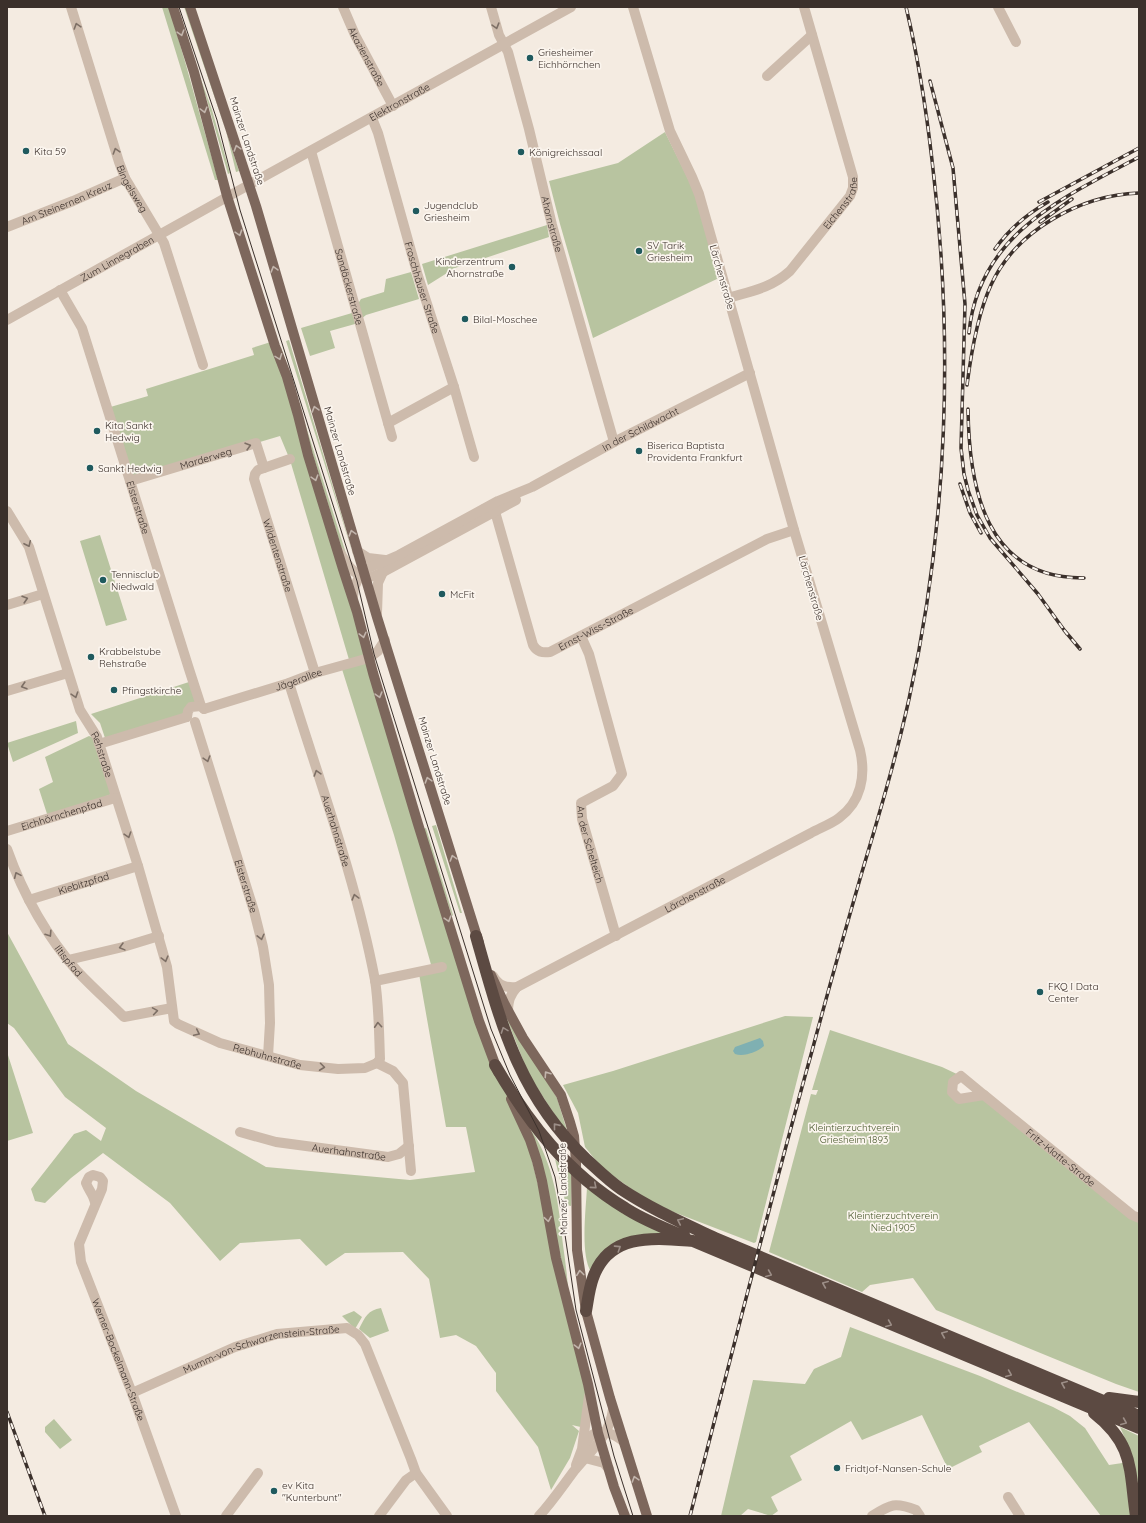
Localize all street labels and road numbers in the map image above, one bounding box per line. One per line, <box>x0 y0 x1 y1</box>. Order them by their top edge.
street label: Akazienstraße <box>346 25 388 89</box>
street label: Elektronstraße <box>367 80 432 124</box>
street label: Mainzer Landstraße <box>227 95 267 187</box>
street label: Bingelsweg <box>114 163 151 215</box>
street label: Eichenstraße <box>820 177 860 231</box>
street label: Am Steinernen Kreuz <box>19 178 114 227</box>
street label: Ahornstraße <box>539 195 566 254</box>
street label: Zum Linnegraben <box>78 233 156 284</box>
street label: Froschhäuser Straße <box>402 240 443 336</box>
street label: Lärchenstraße <box>707 243 738 311</box>
street label: Sandäckerstraße <box>332 247 367 327</box>
street label: In der Schildwacht <box>600 404 681 454</box>
street label: Mainzer Landstraße <box>321 405 359 497</box>
street label: Marderweg <box>178 444 233 472</box>
street label: Elsterstraße <box>124 479 153 536</box>
street label: Wildentenstraße <box>260 517 296 594</box>
street label: Lärchenstraße <box>796 554 827 622</box>
street label: Ernst-Wiss-Straße <box>556 603 636 653</box>
street label: Jägerallee <box>273 665 324 693</box>
street label: Mainzer Landstraße <box>415 715 455 807</box>
street label: Rehstraße <box>88 729 116 779</box>
street label: Auerhahnstraße <box>319 793 353 868</box>
street label: Eichhörnchenpfad <box>19 796 104 833</box>
street label: An der Schelteich <box>575 805 607 885</box>
street label: Elsterstraße <box>232 858 261 915</box>
street label: Kiebitzpfad <box>56 869 111 897</box>
street label: Lärchenstraße <box>662 872 728 915</box>
street label: Iltispfad <box>52 942 85 979</box>
street label: Rebhuhnstraße <box>231 1040 304 1072</box>
street label: Fritz-Klatte-Straße <box>1024 1125 1099 1190</box>
street label: Auerhahnstraße <box>311 1140 387 1163</box>
street label: Mainzer Landstraße <box>556 1143 570 1235</box>
street label: Werner-Bockelmann-Straße <box>89 1297 148 1423</box>
street label: Mumm-von-Schwarzenstein-Straße <box>181 1322 341 1376</box>

